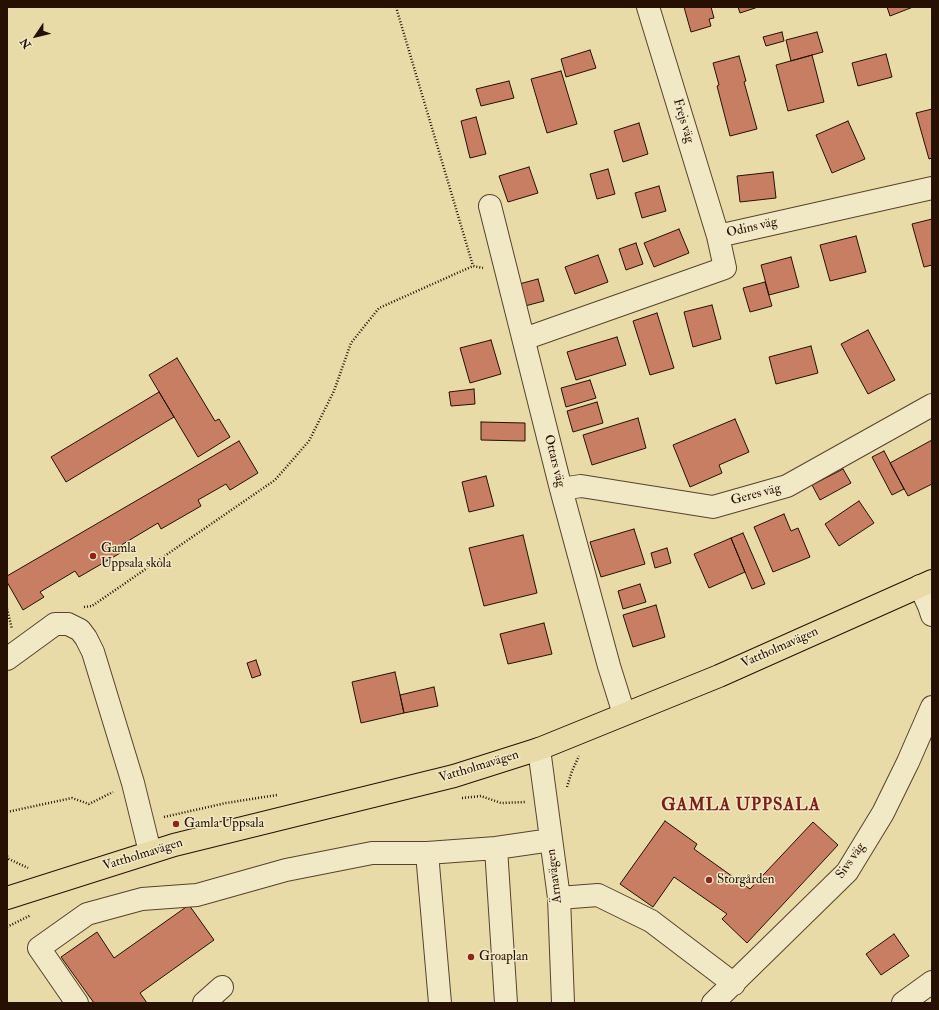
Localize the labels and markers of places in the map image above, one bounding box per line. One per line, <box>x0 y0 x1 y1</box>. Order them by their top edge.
place label: Gamla Uppsala skola <box>101 541 171 572</box>
marker: Gamla Uppsala skola <box>88 551 98 561</box>
place label: Gamla Uppsala <box>184 816 264 832</box>
marker: Gamla Uppsala <box>171 819 181 829</box>
place label: Storgården <box>717 872 774 888</box>
marker: Storgården <box>704 875 714 885</box>
place label: Groaplan <box>479 949 528 965</box>
marker: Groaplan <box>466 952 476 962</box>

